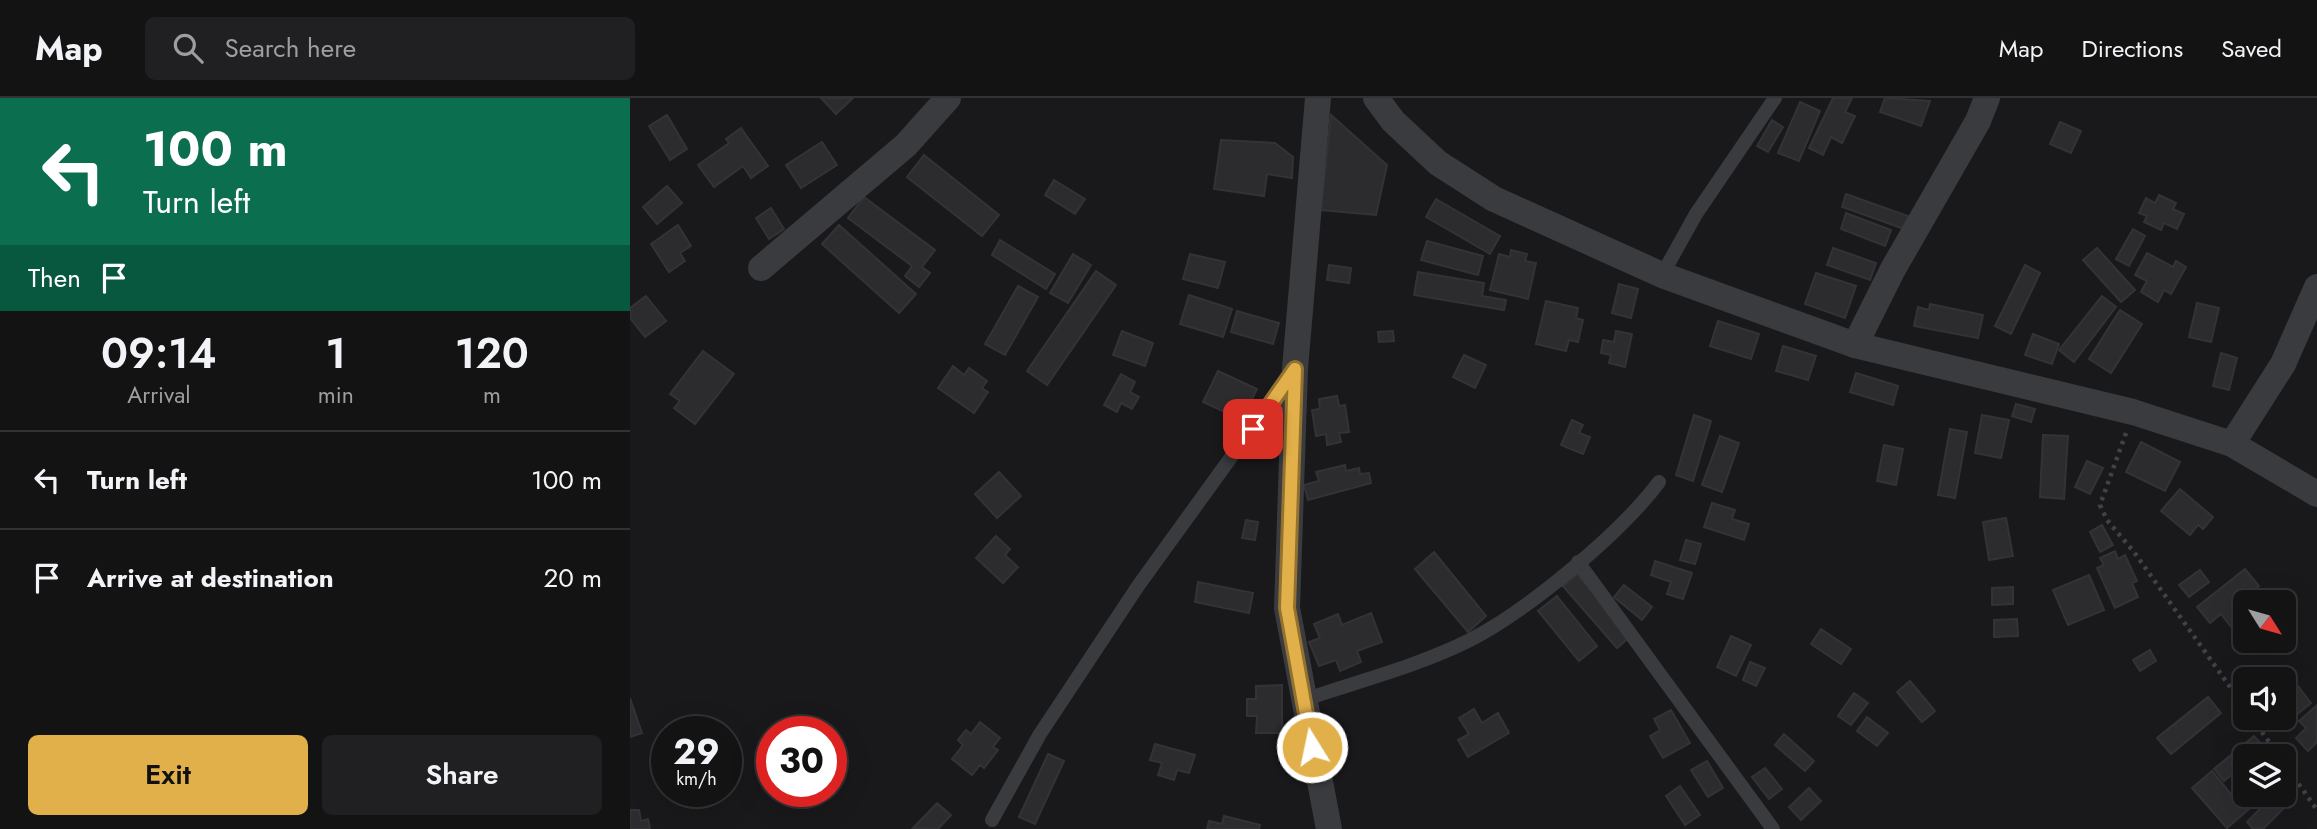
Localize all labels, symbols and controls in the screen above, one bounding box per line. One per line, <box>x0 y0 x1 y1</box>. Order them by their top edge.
search box <box>145 17 635 80</box>
text: Map <box>35 25 103 72</box>
icon: search <box>169 29 207 67</box>
text: Search here <box>225 29 356 67</box>
text: Map <box>1999 31 2044 66</box>
text: Directions <box>2082 31 2183 66</box>
text: Saved <box>2221 31 2282 66</box>
text: 100 m <box>143 114 288 184</box>
icon: left <box>28 126 119 217</box>
text: Turn left <box>143 179 250 225</box>
text: Then <box>28 259 81 297</box>
icon: arrive <box>95 259 133 297</box>
text: 09:14 <box>101 323 217 384</box>
text: 1 <box>325 323 346 384</box>
text: 120 <box>455 323 529 384</box>
text: Arrival <box>127 378 191 412</box>
text: min <box>318 378 354 412</box>
text: m <box>483 378 501 412</box>
pin <box>1223 399 1283 459</box>
icon: arrive <box>1234 410 1272 448</box>
icon: left <box>28 461 66 499</box>
text: Turn left <box>87 461 187 499</box>
text: 100 m <box>531 461 602 499</box>
icon: arrive <box>28 559 66 597</box>
text: Arrive at destination <box>87 559 334 597</box>
text: 20 m <box>544 559 602 597</box>
north arrow <box>2233 590 2296 653</box>
map controls <box>2233 590 2296 807</box>
button: sound <box>2233 667 2296 730</box>
position arrow <box>1275 710 1349 784</box>
speed limit sign: 30 <box>756 716 847 807</box>
text: 29 <box>673 727 720 777</box>
button: Exit <box>28 735 308 815</box>
button: Share <box>322 735 602 815</box>
button: layers <box>2233 744 2296 807</box>
text: km/h <box>676 766 717 792</box>

